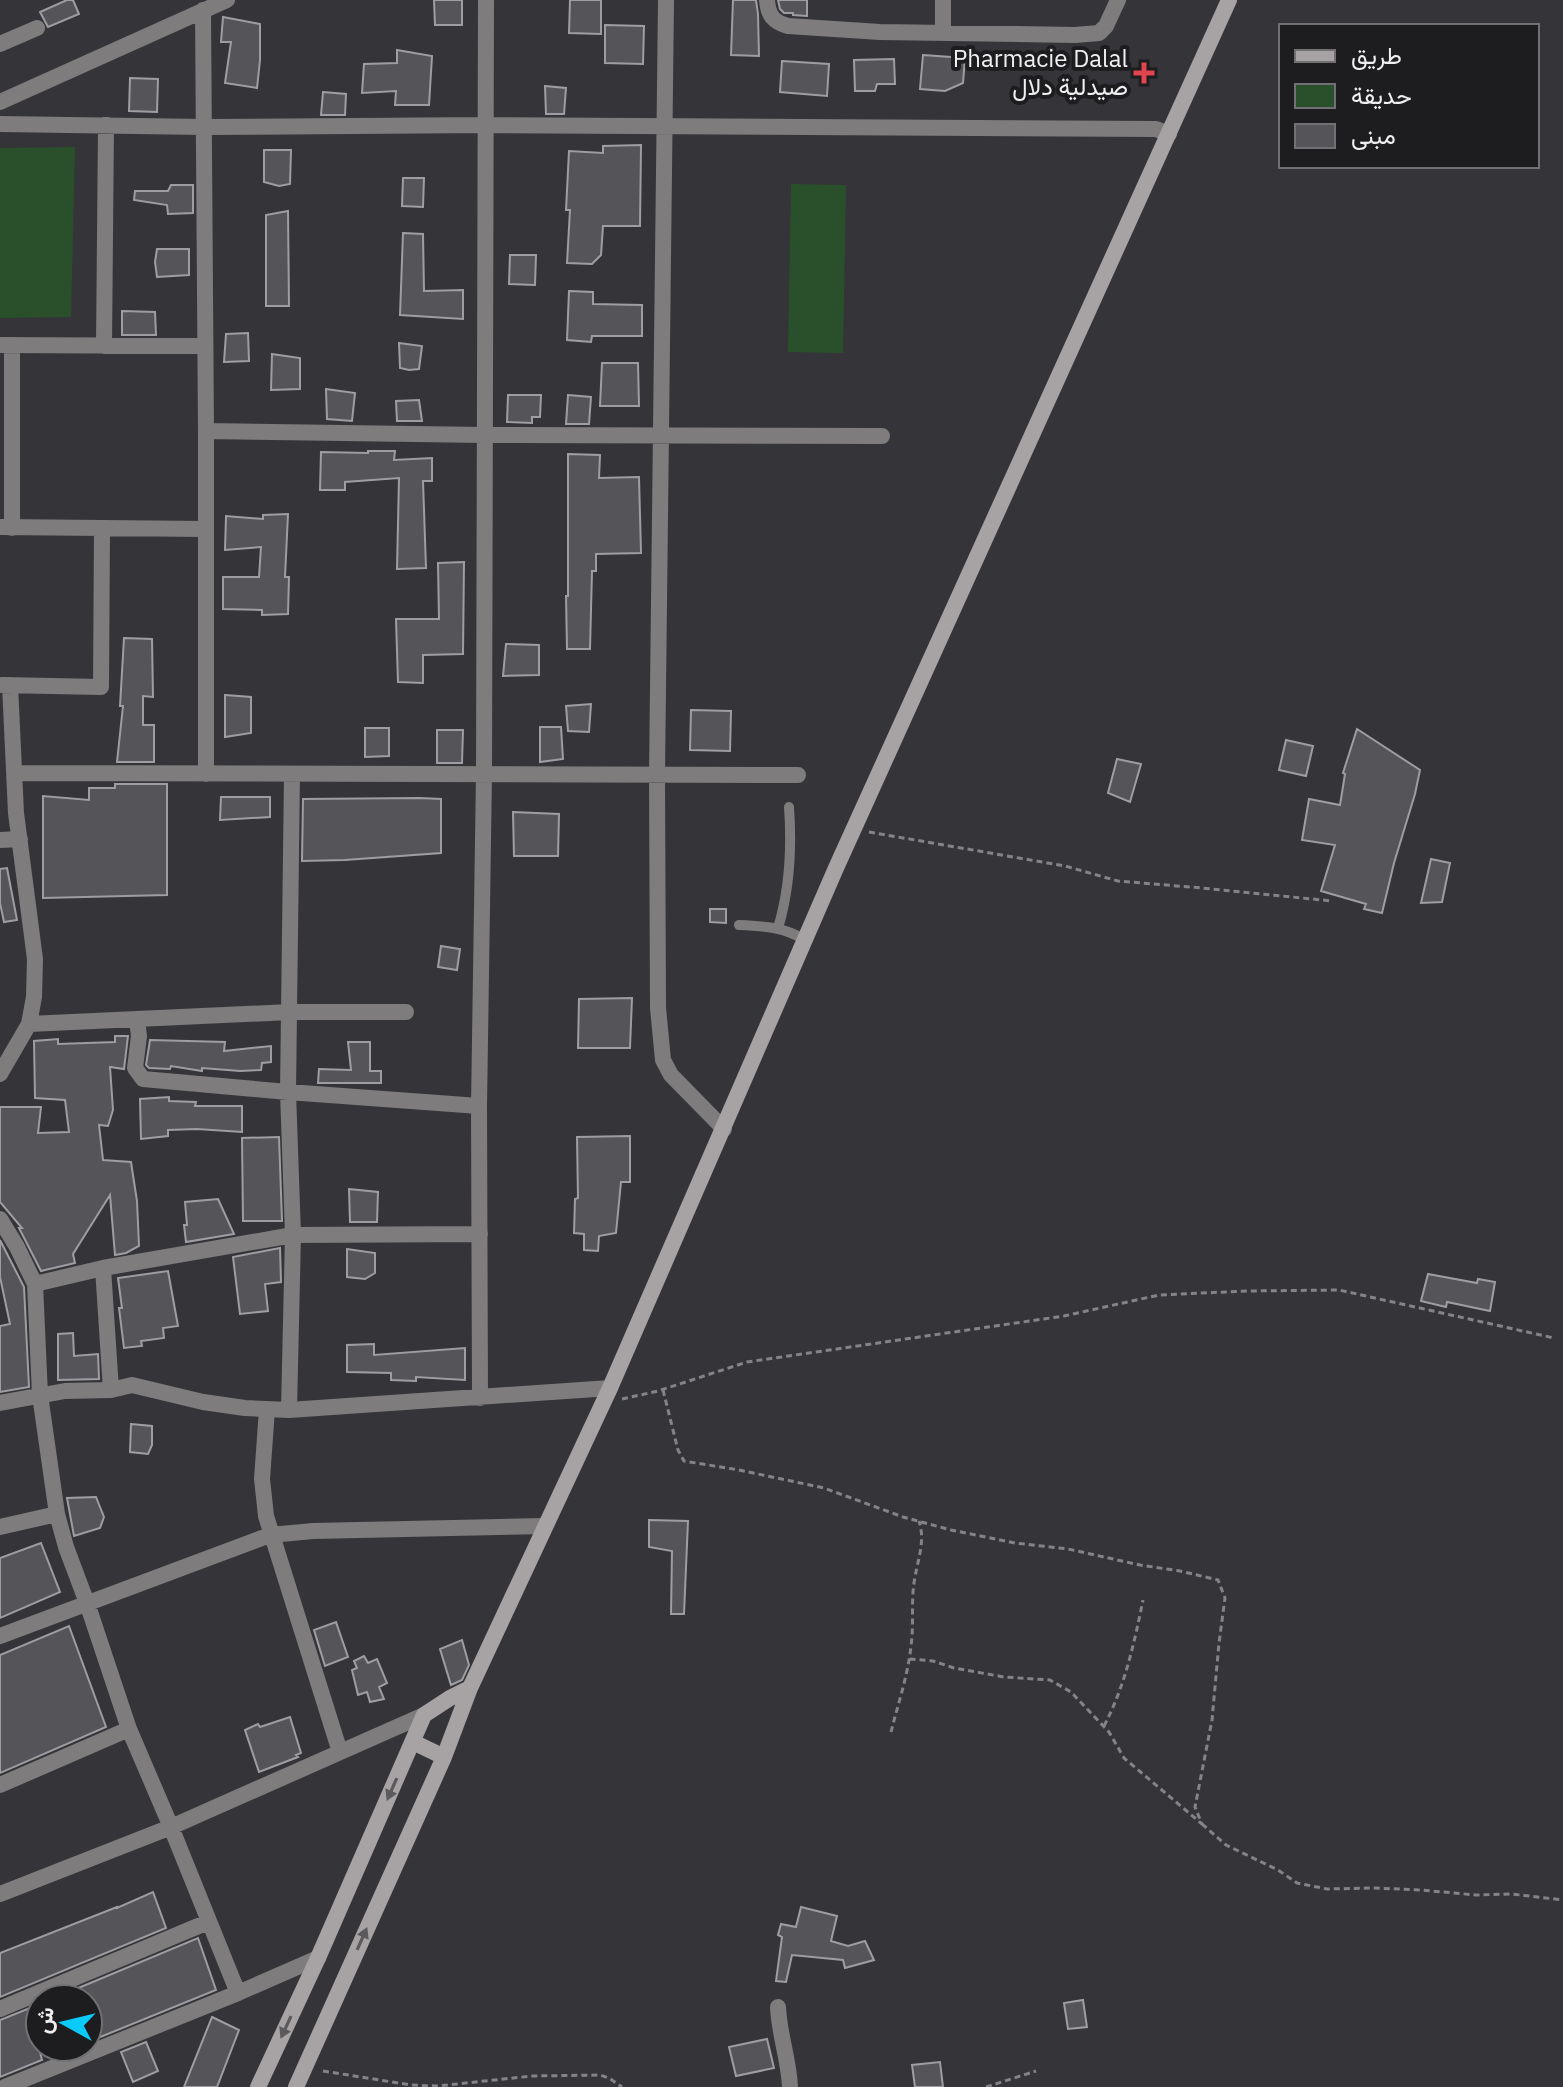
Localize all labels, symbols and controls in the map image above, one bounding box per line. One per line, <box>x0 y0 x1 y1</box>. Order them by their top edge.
legend <box>1279 24 1539 168</box>
text: طريق <box>1351 39 1402 71</box>
place label: Pharmacie Dalal صيدلية دلال <box>953 42 1128 102</box>
marker: Pharmacie Dalal صيدلية دلال <box>1135 64 1153 82</box>
text: حديقة <box>1351 79 1412 111</box>
text: مبنى <box>1351 119 1396 151</box>
one-way arrow <box>385 1777 399 1801</box>
one-way arrow <box>356 1927 369 1951</box>
north arrow <box>24 1983 104 2063</box>
text: ش <box>28 2005 60 2035</box>
one-way arrow <box>279 2015 293 2038</box>

